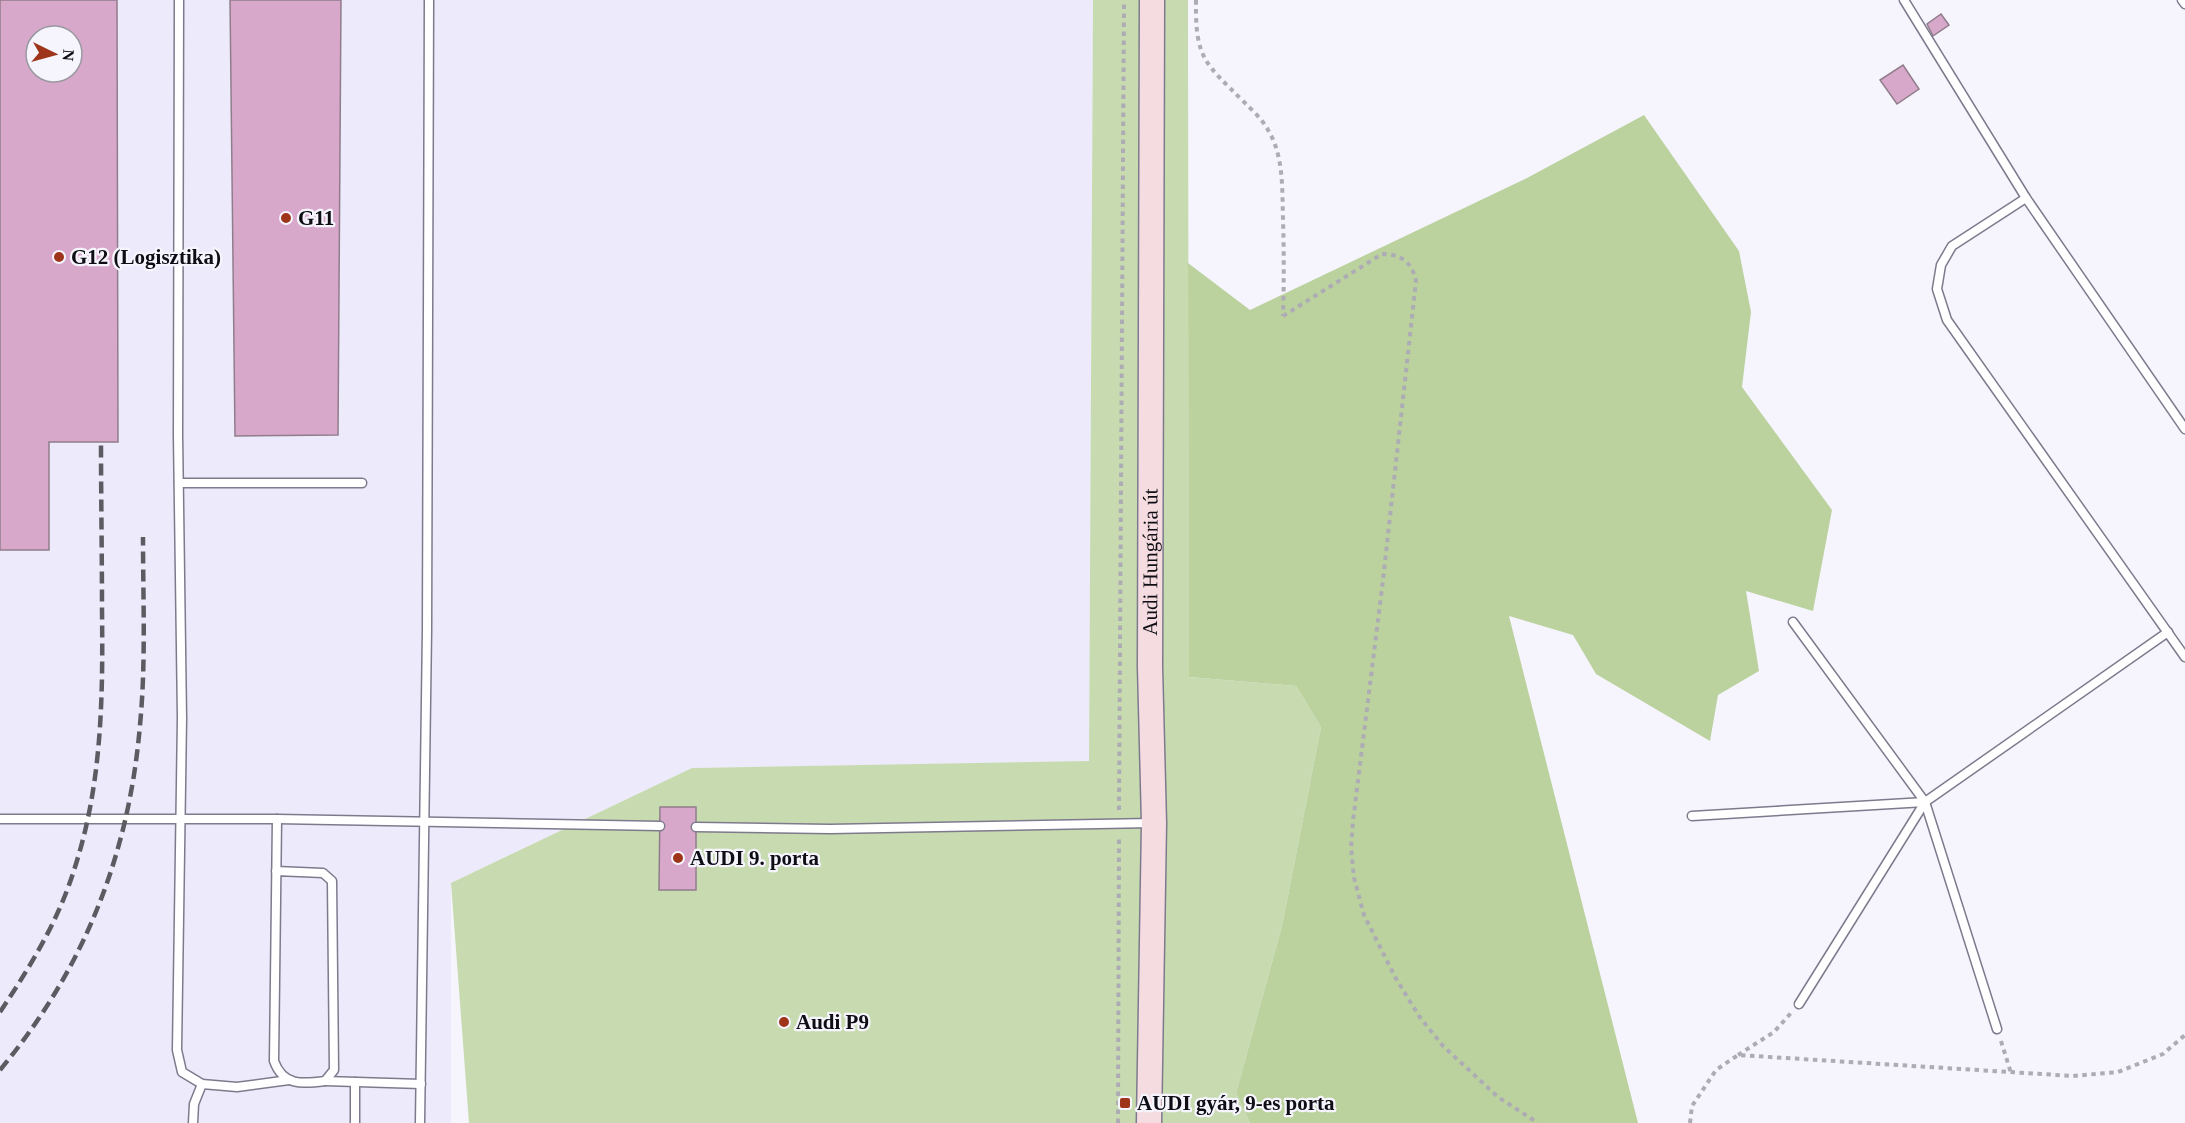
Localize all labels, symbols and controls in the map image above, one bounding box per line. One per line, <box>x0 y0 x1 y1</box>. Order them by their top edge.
north arrow <box>24 24 84 84</box>
text: N <box>59 49 77 62</box>
place label: G11 <box>298 206 334 230</box>
marker: G11 <box>279 211 293 225</box>
place label: G12 (Logisztika) <box>71 245 221 269</box>
marker: G12 (Logisztika) <box>52 250 66 264</box>
street label: Audi Hungária út <box>1138 488 1163 636</box>
place label: AUDI 9. porta <box>690 846 819 870</box>
marker: AUDI 9. porta <box>671 851 685 865</box>
place label: Audi P9 <box>796 1010 869 1034</box>
marker: Audi P9 <box>777 1015 791 1029</box>
place label: AUDI gyár, 9-es porta <box>1137 1091 1335 1115</box>
marker: AUDI gyár, 9-es porta <box>1118 1096 1132 1110</box>

